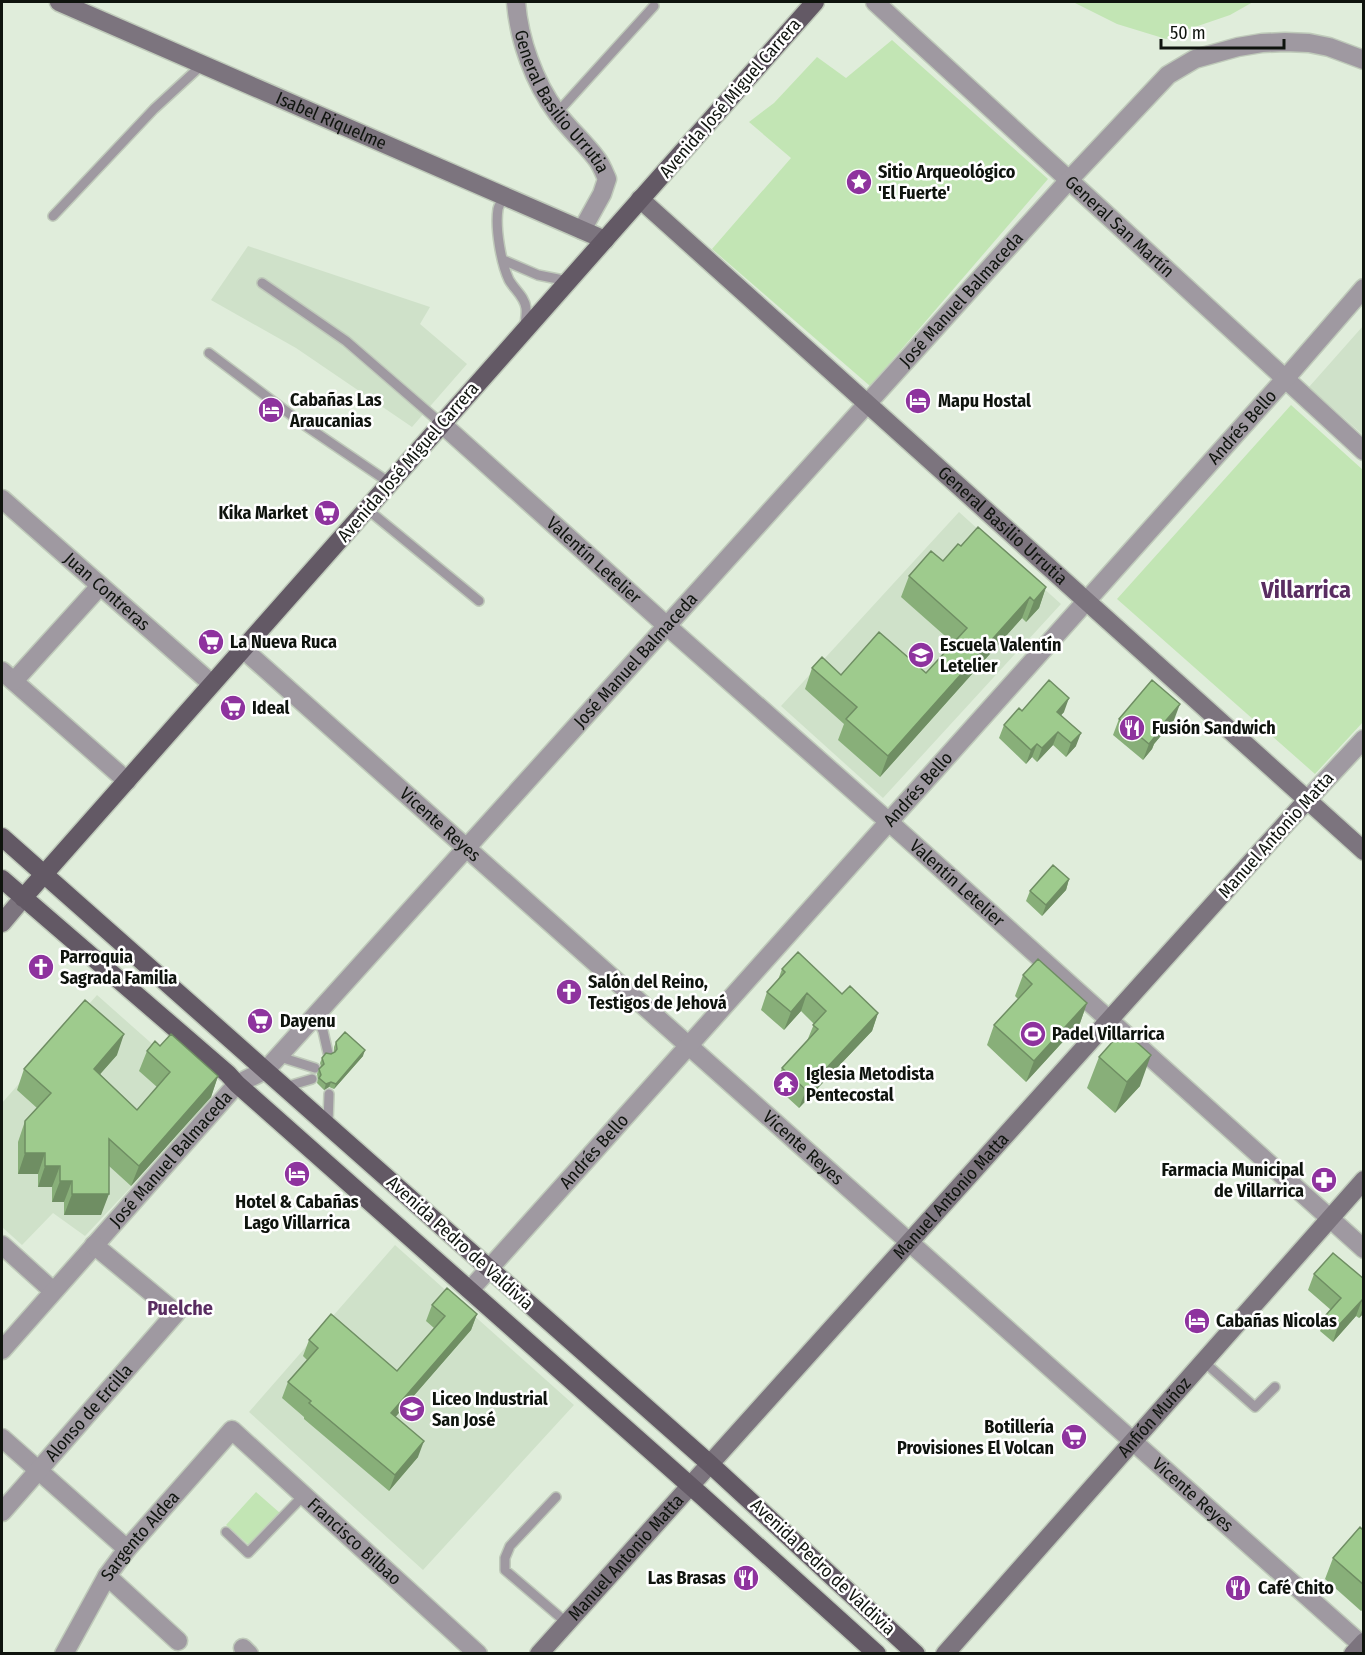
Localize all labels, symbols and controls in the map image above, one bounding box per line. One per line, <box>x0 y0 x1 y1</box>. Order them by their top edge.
scale bar <box>1161 12 1284 50</box>
street label: Avenida José Miguel Carrera <box>655 14 805 182</box>
text: 50 m <box>1170 22 1206 44</box>
street label: General Basilio Urrutia <box>510 28 614 177</box>
street label: Isabel Riquelme <box>273 87 390 154</box>
place label: Sitio Arqueológico 'El Fuerte' <box>878 161 1016 204</box>
place icon: Sitio Arqueológico 'El Fuerte' <box>844 167 874 197</box>
street label: General San Martín <box>1060 171 1179 282</box>
street label: José Manuel Balmaceda <box>895 227 1028 372</box>
street label: Avenida José Miguel Carrera <box>333 378 483 546</box>
street label: Andrés Bello <box>1203 385 1281 469</box>
hotel icon: Mapu Hostal <box>903 386 933 416</box>
place label: Cabañas Las Araucanias <box>289 389 382 432</box>
place label: Mapu Hostal <box>938 390 1031 412</box>
hotel icon: Cabañas Las Araucanias <box>256 395 286 425</box>
street label: General Basilio Urrutia <box>933 462 1072 590</box>
supermarket icon: Kika Market <box>312 498 342 528</box>
place label: Kika Market <box>218 502 309 524</box>
street label: Valentín Letelier <box>542 512 646 609</box>
street label: Juan Contreras <box>59 548 155 635</box>
district label: Villarrica <box>1260 576 1351 604</box>
street label: José Manuel Balmaceda <box>569 588 702 732</box>
supermarket icon: La Nueva Ruca <box>196 627 226 657</box>
place label: La Nueva Ruca <box>230 631 337 653</box>
place label: Escuela Valentín Letelier <box>940 634 1061 677</box>
school or university icon: Escuela Valentín Letelier <box>906 640 936 670</box>
supermarket icon: Ideal <box>218 693 248 723</box>
place label: Ideal <box>252 697 289 719</box>
restaurant icon: Fusión Sandwich <box>1117 713 1147 743</box>
place label: Fusión Sandwich <box>1152 717 1276 739</box>
street label: Andrés Bello <box>879 747 957 831</box>
street label: Manuel Antonio Matta <box>1214 767 1339 903</box>
street label: Vicente Reyes <box>395 783 486 867</box>
street label: Valentín Letelier <box>905 835 1009 932</box>
place label: Parroquia Sagrada Familia <box>60 946 177 989</box>
church icon: Parroquia Sagrada Familia <box>26 952 56 982</box>
place label: Salón del Reino, Testigos de Jehová <box>588 971 727 1014</box>
church icon: Salón del Reino, Testigos de Jehová <box>554 977 584 1007</box>
supermarket icon: Dayenu <box>245 1006 275 1036</box>
place label: Dayenu <box>280 1010 336 1032</box>
sports icon: Padel Villarrica <box>1018 1019 1048 1049</box>
place label: Padel Villarrica <box>1052 1023 1165 1045</box>
place label: Iglesia Metodista Pentecostal <box>806 1063 934 1106</box>
temple icon: Iglesia Metodista Pentecostal <box>771 1069 801 1099</box>
street label: José Manuel Balmaceda <box>105 1086 237 1232</box>
street label: Vicente Reyes <box>758 1106 849 1190</box>
street label: Andrés Bello <box>555 1109 633 1193</box>
street label: Manuel Antonio Matta <box>888 1128 1013 1264</box>
hotel icon: Hotel & Cabañas Lago Villarrica <box>282 1159 312 1189</box>
place label: Farmacia Municipal de Villarrica <box>1162 1159 1304 1202</box>
pharmacy icon: Farmacia Municipal de Villarrica <box>1309 1165 1339 1195</box>
street label: Avenida Pedro de Valdivia <box>382 1171 538 1315</box>
place label: Hotel & Cabañas Lago Villarrica <box>235 1191 359 1234</box>
district label: Puelche <box>147 1296 213 1320</box>
hotel icon: Cabañas Nicolas <box>1182 1306 1212 1336</box>
place label: Cabañas Nicolas <box>1216 1310 1337 1332</box>
street label: Alonso de Ercilla <box>40 1359 137 1466</box>
street label: Anfión Muñoz <box>1113 1373 1196 1462</box>
place label: Liceo Industrial San José <box>432 1388 548 1431</box>
school or university icon: Liceo Industrial San José <box>397 1394 427 1424</box>
place label: Botillería Provisiones El Volcan <box>897 1416 1054 1459</box>
supermarket icon: Botillería Provisiones El Volcan <box>1059 1422 1089 1452</box>
street label: Vicente Reyes <box>1148 1453 1238 1537</box>
street label: Sargento Aldea <box>96 1486 184 1585</box>
street label: Manuel Antonio Matta <box>563 1489 689 1625</box>
street label: Francisco Bilbao <box>303 1493 406 1590</box>
street label: Avenida Pedro de Valdivia <box>746 1494 900 1640</box>
restaurant icon: Las Brasas <box>731 1563 761 1593</box>
place label: Las Brasas <box>648 1567 726 1589</box>
restaurant icon: Café Chito <box>1223 1573 1253 1603</box>
place label: Café Chito <box>1258 1577 1334 1599</box>

